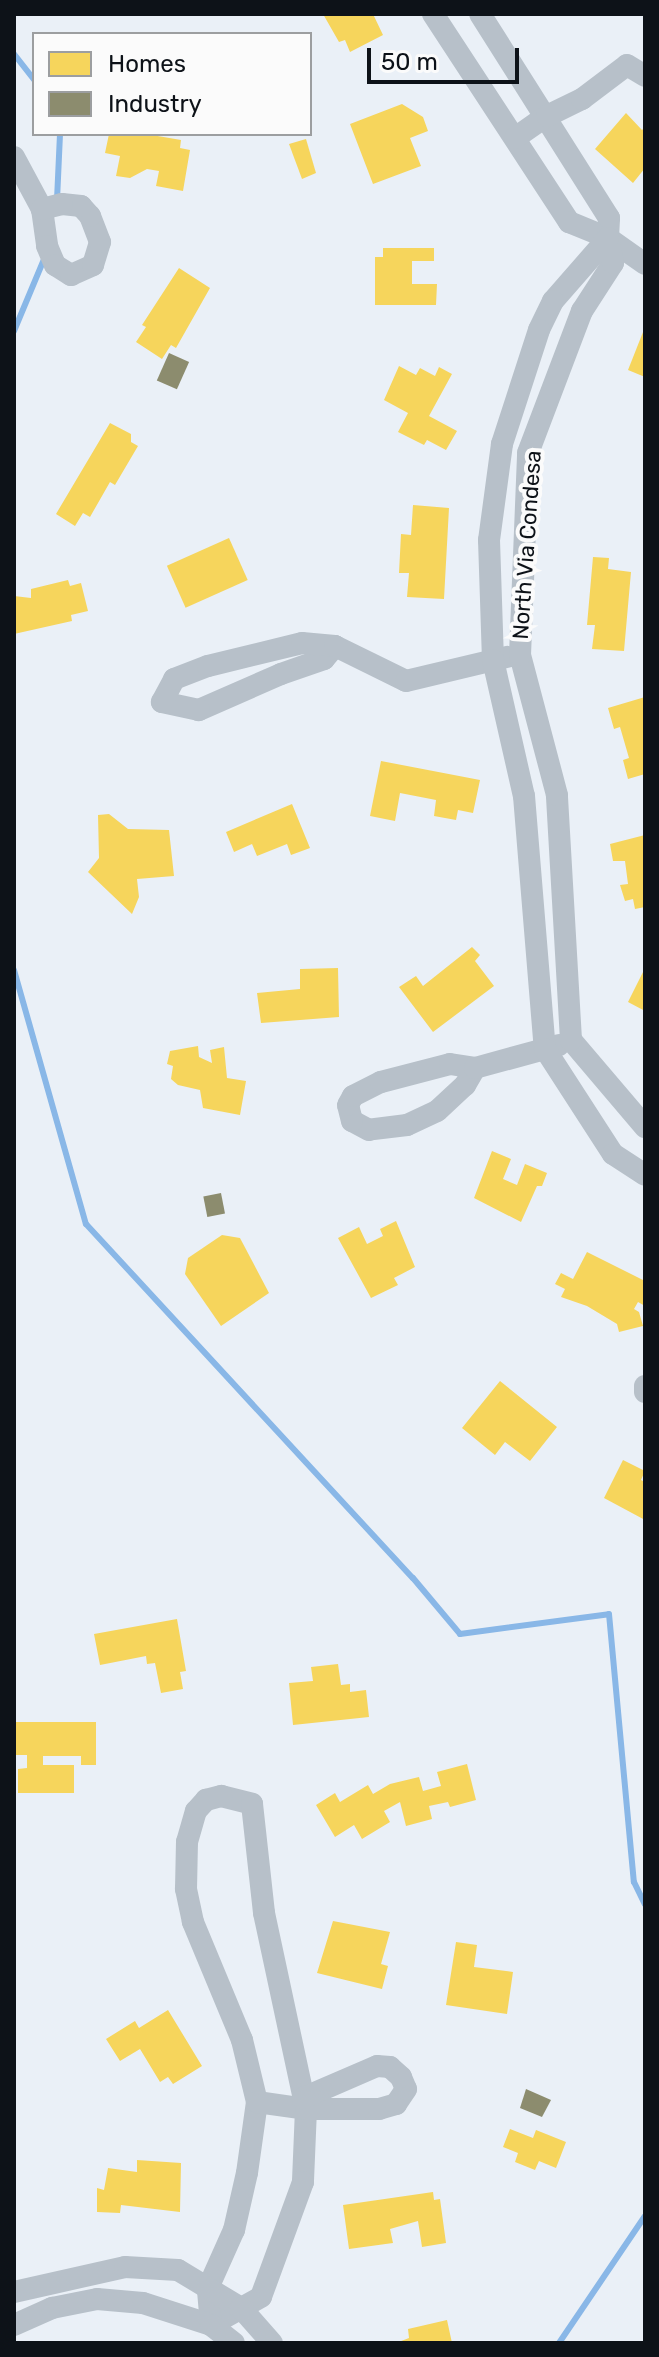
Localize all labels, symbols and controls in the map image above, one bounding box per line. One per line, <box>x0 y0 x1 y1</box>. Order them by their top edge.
legend <box>32 32 312 136</box>
scale bar <box>371 32 523 82</box>
text: 50 m <box>381 48 438 76</box>
text: Homes <box>108 50 186 78</box>
text: Industry <box>108 90 202 118</box>
street label: North Via Condesa <box>507 449 547 641</box>

